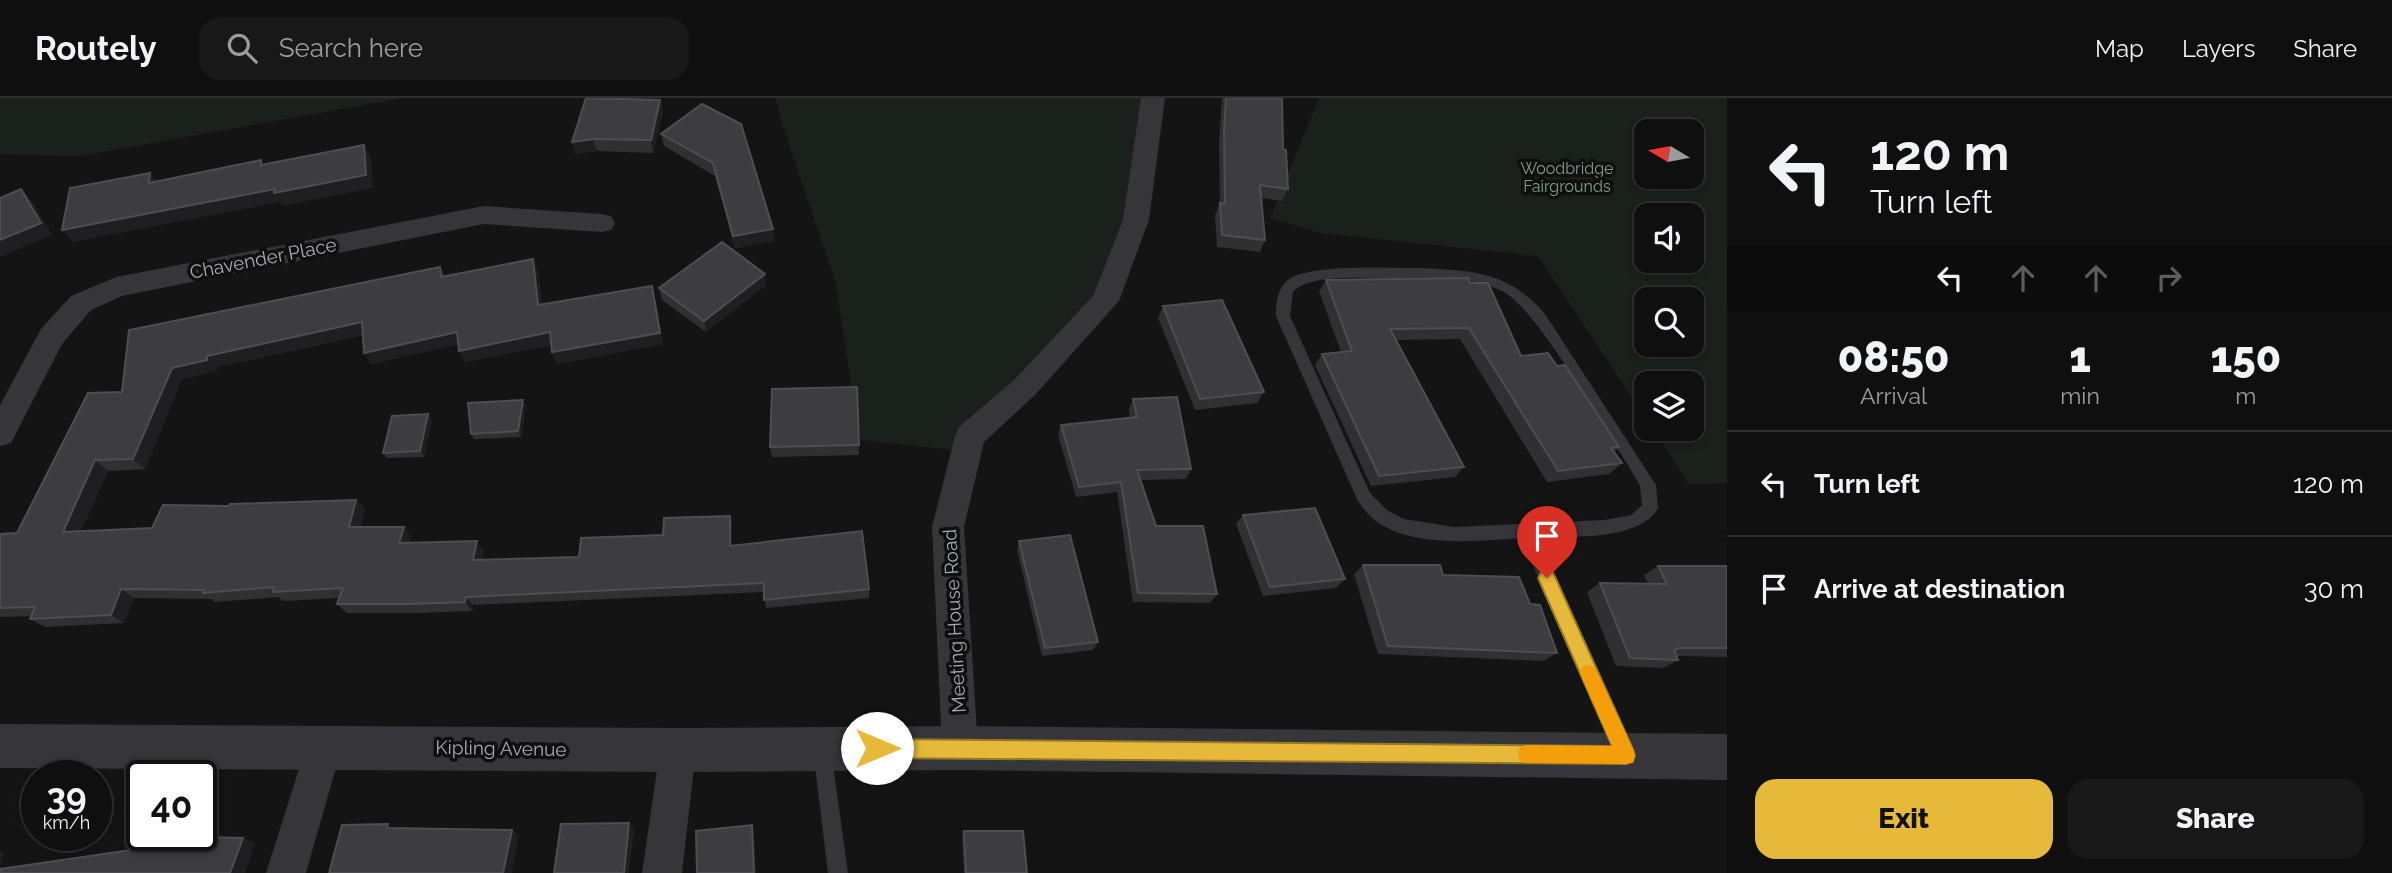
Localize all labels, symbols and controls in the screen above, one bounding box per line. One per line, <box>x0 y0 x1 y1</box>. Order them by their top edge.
search box <box>199 17 689 80</box>
text: Routely <box>35 29 157 68</box>
icon: search <box>223 29 261 67</box>
text: Search here <box>279 33 423 63</box>
text: Map <box>2095 34 2144 63</box>
text: Layers <box>2182 34 2255 63</box>
text: Share <box>2293 34 2357 63</box>
north arrow <box>1634 119 1704 189</box>
map controls <box>1634 119 1704 441</box>
text: 120 m <box>1870 124 2009 181</box>
icon: left <box>1755 126 1846 217</box>
park label: Woodbridge Fairgrounds <box>1521 159 1613 196</box>
text: Turn left <box>1870 183 1992 220</box>
button: sound <box>1634 203 1704 273</box>
street label: Chavender Place <box>188 233 338 283</box>
icon: left <box>1931 259 1969 297</box>
icon: ahead <box>2004 259 2042 297</box>
icon: ahead <box>2077 259 2115 297</box>
icon: right <box>2150 259 2188 297</box>
button: search <box>1634 287 1704 357</box>
text: 08:50 <box>1838 333 1950 382</box>
text: 1 <box>2069 333 2091 382</box>
text: 150 <box>2210 333 2281 382</box>
button: layers <box>1634 371 1704 441</box>
text: Arrival <box>1860 382 1927 409</box>
text: min <box>2060 382 2100 409</box>
text: m <box>2235 382 2256 409</box>
icon: left <box>1755 465 1793 503</box>
text: Turn left <box>1814 469 1920 499</box>
text: 120 m <box>2293 469 2364 499</box>
pin <box>1517 506 1577 578</box>
icon: arrive <box>1528 517 1566 555</box>
street label: Meeting House Road <box>938 529 970 713</box>
icon: arrive <box>1755 570 1793 608</box>
text: Arrive at destination <box>1814 574 2065 604</box>
text: 30 m <box>2304 574 2364 604</box>
position arrow <box>840 711 914 785</box>
street label: Kipling Avenue <box>435 736 567 760</box>
speed limit sign: 40 <box>126 760 217 851</box>
text: 39 <box>46 776 87 817</box>
button: Exit <box>1755 779 2053 859</box>
button: Share <box>2067 779 2364 859</box>
text: km/h <box>43 812 90 833</box>

